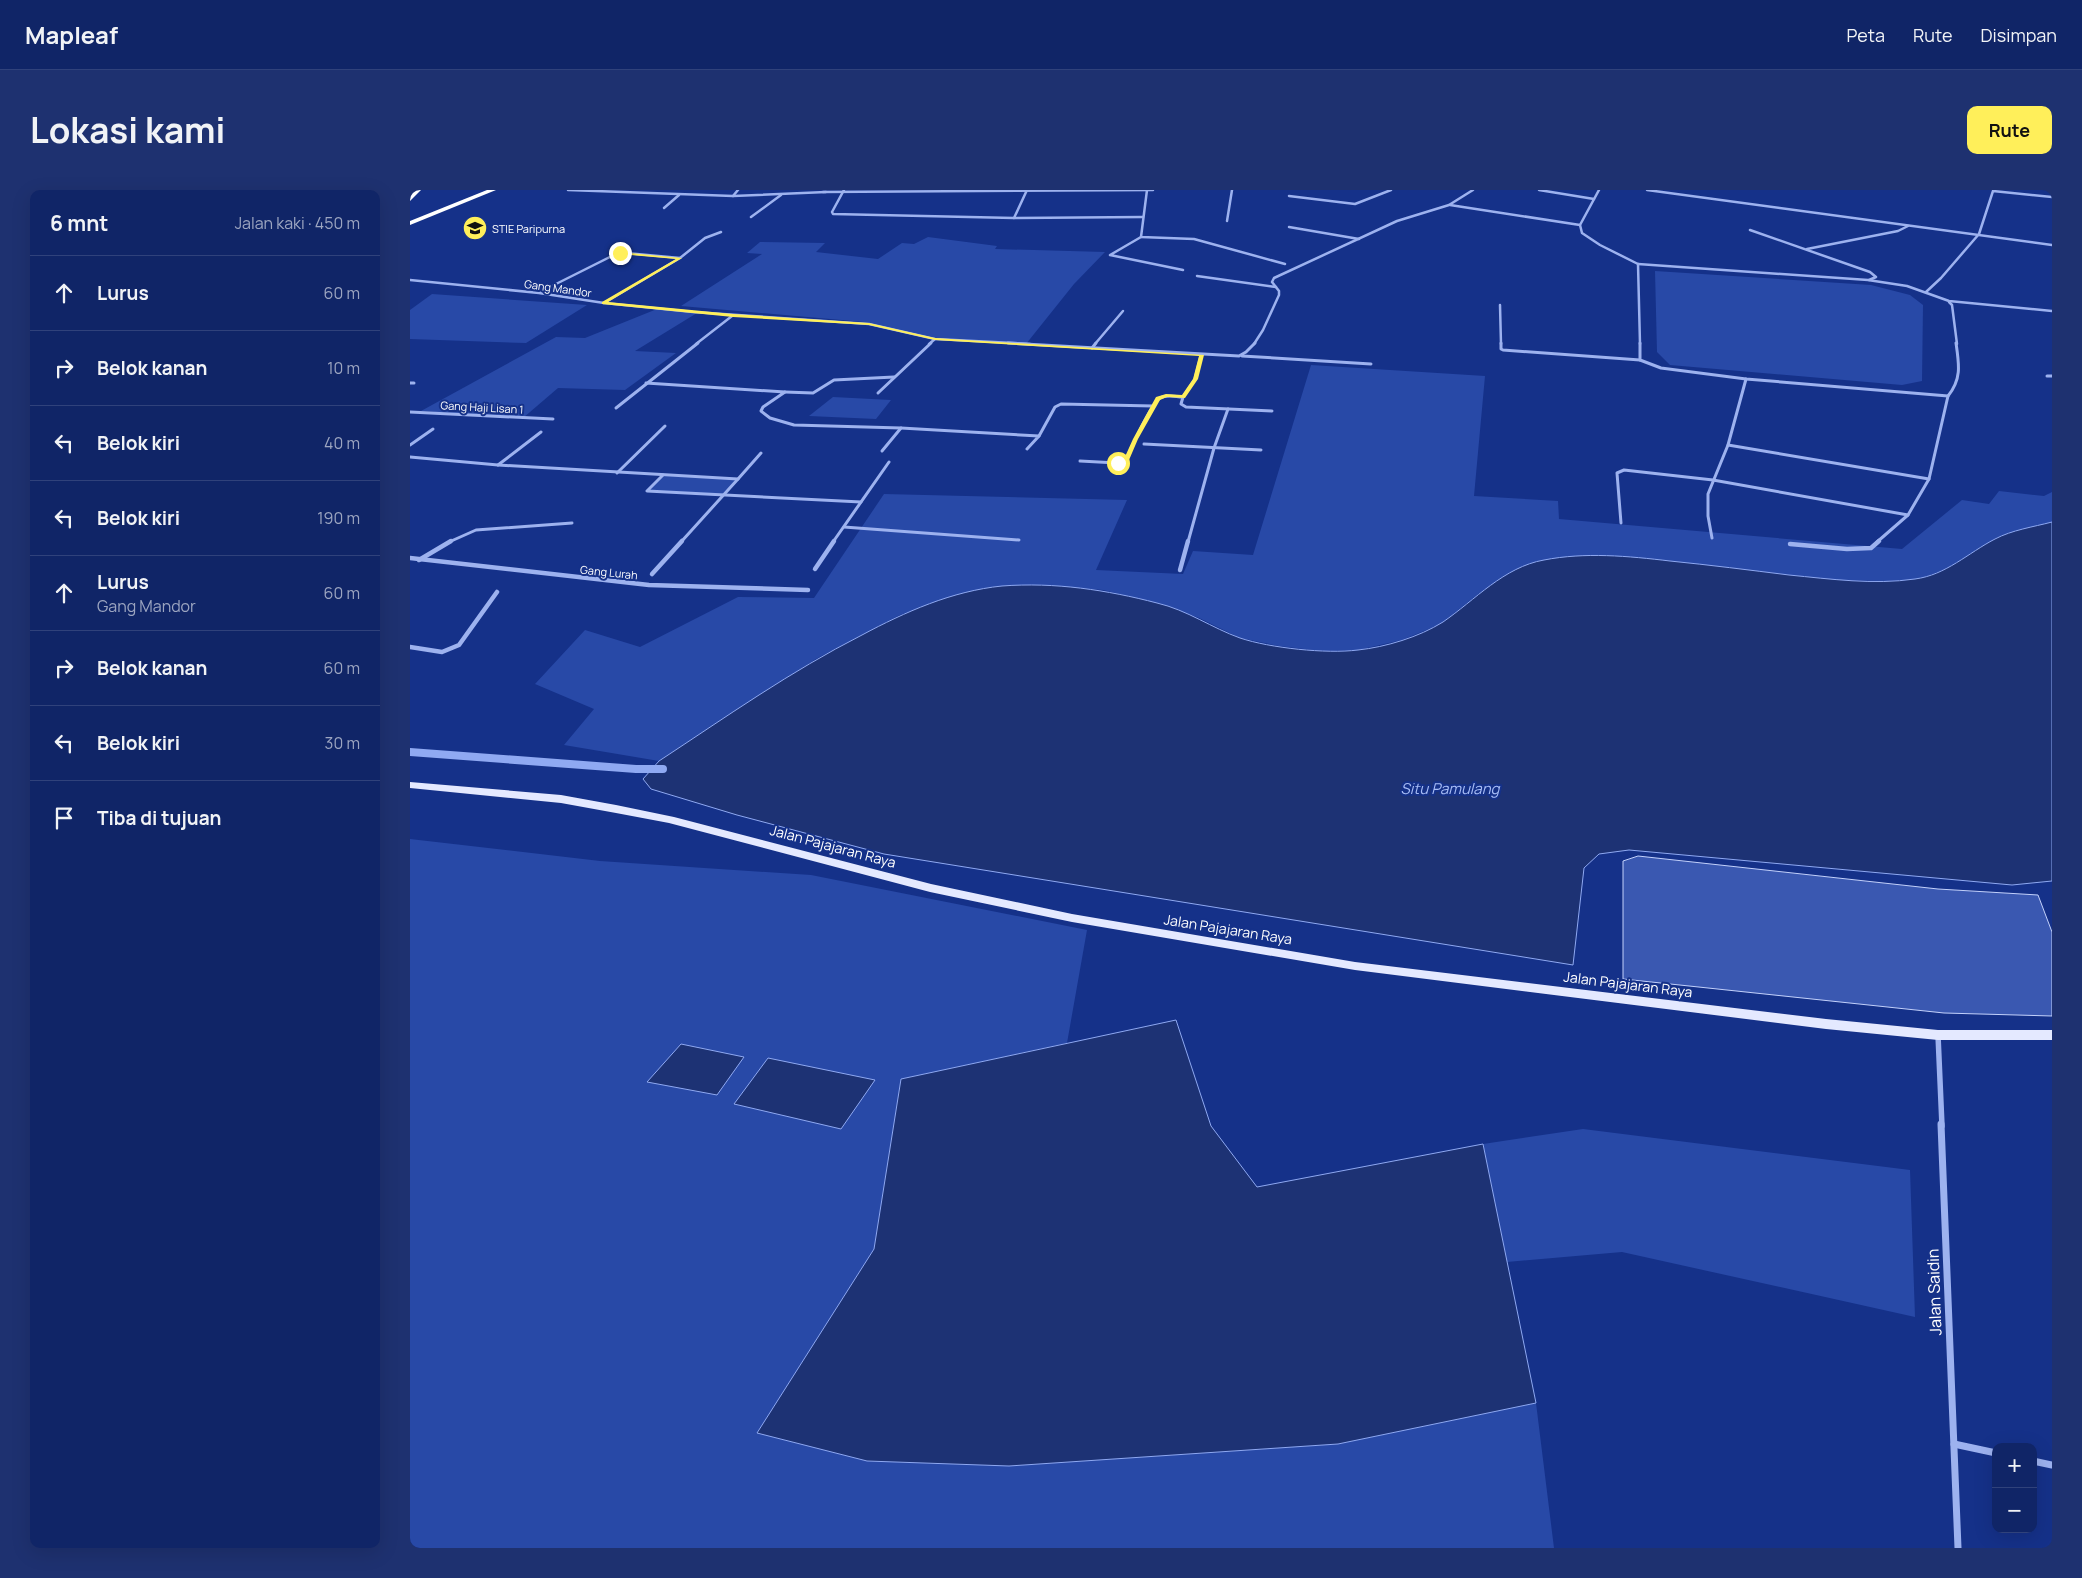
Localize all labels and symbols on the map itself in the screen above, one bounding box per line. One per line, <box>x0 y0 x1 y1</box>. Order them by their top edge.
school or university icon: STIE Paripurna <box>462 215 488 241</box>
place label: STIE Paripurna <box>492 221 565 236</box>
route end <box>609 242 632 265</box>
street label: Gang Mandor <box>523 276 593 300</box>
street label: Gang Haji Lisan 1 <box>440 397 524 417</box>
route start <box>1107 452 1130 475</box>
street label: Gang Lurah <box>580 562 638 582</box>
water label: Situ Pamulang <box>1401 778 1501 799</box>
street label: Jalan Pajajaran Raya <box>768 820 898 872</box>
street label: Jalan Pajajaran Raya <box>1162 909 1294 949</box>
street label: Jalan Pajajaran Raya <box>1563 967 1693 1001</box>
street label: Jalan Saidin <box>1921 1248 1947 1336</box>

